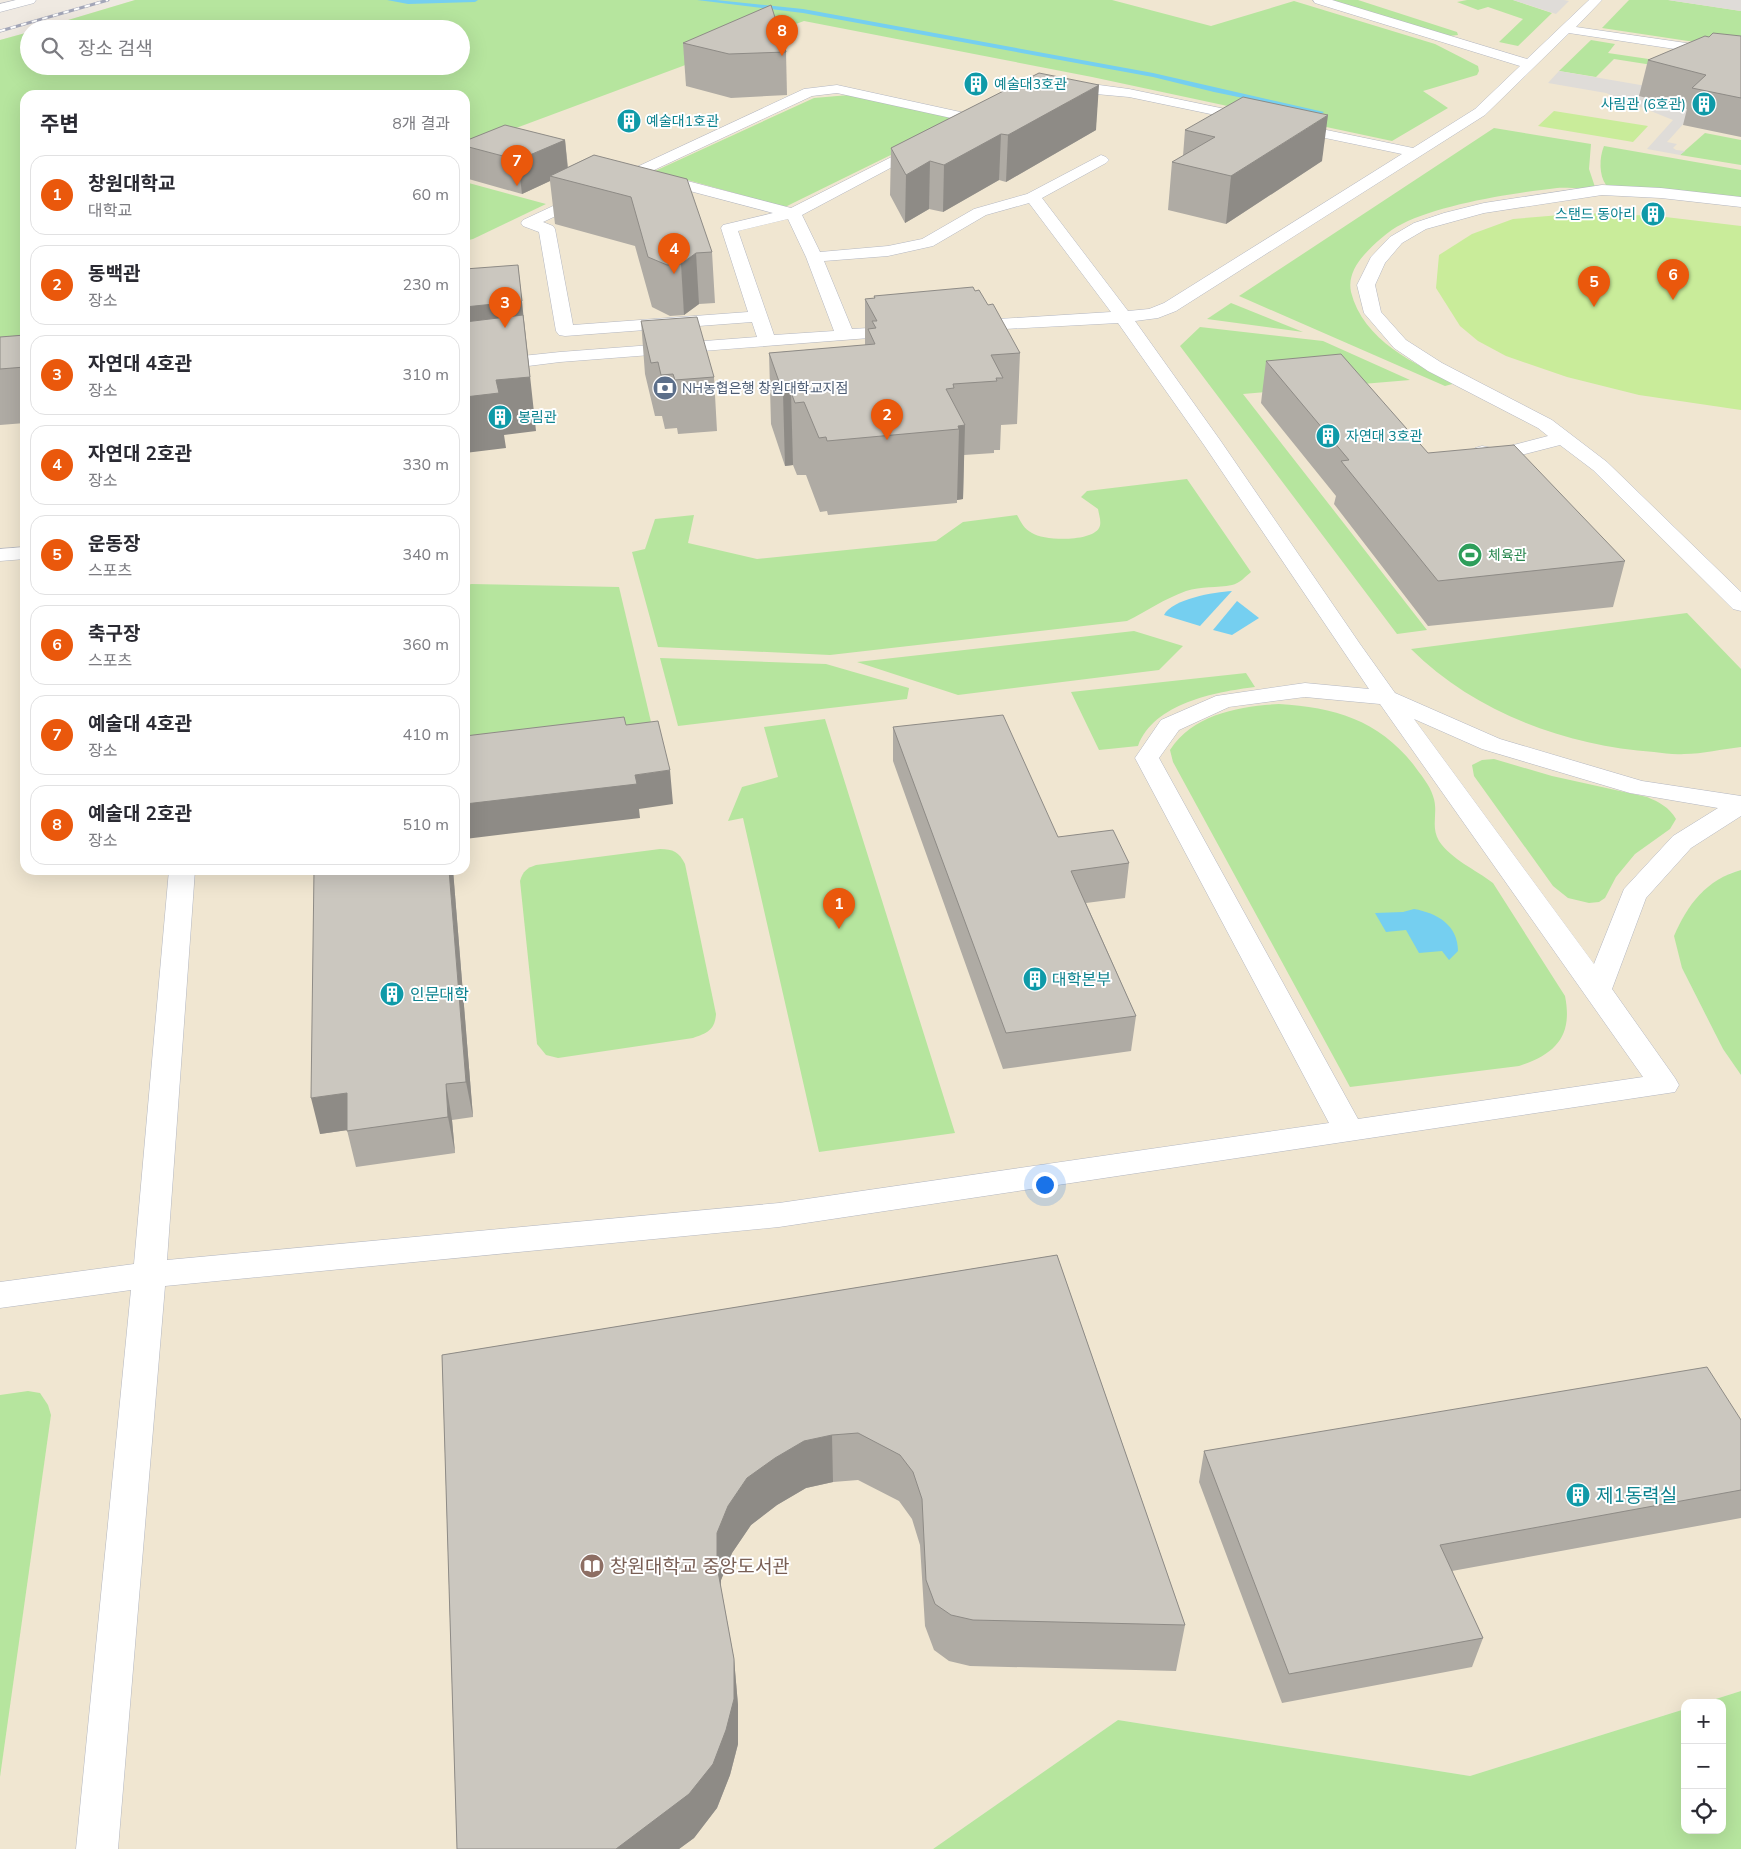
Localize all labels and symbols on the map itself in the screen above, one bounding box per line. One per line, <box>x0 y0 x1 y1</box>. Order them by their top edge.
pin: 8 <box>766 15 798 56</box>
building icon: 예술대3호관 <box>963 71 989 97</box>
place label: 예술대3호관 <box>994 75 1067 94</box>
building icon: 사림관 (6호관) <box>1691 91 1717 117</box>
place label: 사림관 (6호관) <box>1601 95 1686 114</box>
building icon: 예술대1호관 <box>616 108 642 134</box>
place label: 예술대1호관 <box>646 112 719 131</box>
pin: 7 <box>501 145 533 186</box>
building icon: 스탠드 동아리 <box>1640 201 1666 227</box>
place label: 스탠드 동아리 <box>1555 205 1636 224</box>
pin: 4 <box>658 233 690 274</box>
pin: 6 <box>1657 259 1689 300</box>
pin: 5 <box>1578 266 1610 307</box>
pin: 3 <box>489 287 521 328</box>
bank icon: NH농협은행 창원대학교지점 <box>652 375 678 401</box>
place label: NH농협은행 창원대학교지점 <box>682 379 848 398</box>
pin: 2 <box>871 399 903 440</box>
building icon: 봉림관 <box>487 404 513 430</box>
place label: 봉림관 <box>518 408 557 427</box>
building icon: 자연대 3호관 <box>1315 423 1341 449</box>
place label: 자연대 3호관 <box>1346 427 1423 446</box>
sports icon: 체육관 <box>1457 542 1483 568</box>
place label: 체육관 <box>1488 546 1527 565</box>
pin: 1 <box>823 888 855 929</box>
building icon: 대학본부 <box>1022 966 1048 992</box>
place label: 대학본부 <box>1052 969 1111 991</box>
building icon: 인문대학 <box>379 981 405 1007</box>
place label: 인문대학 <box>410 984 469 1006</box>
your location <box>1032 1172 1058 1198</box>
building icon: 제1동력실 <box>1565 1482 1591 1508</box>
place label: 제1동력실 <box>1596 1483 1677 1509</box>
library icon: 창원대학교 중앙도서관 <box>579 1553 605 1579</box>
place label: 창원대학교 중앙도서관 <box>610 1554 790 1580</box>

